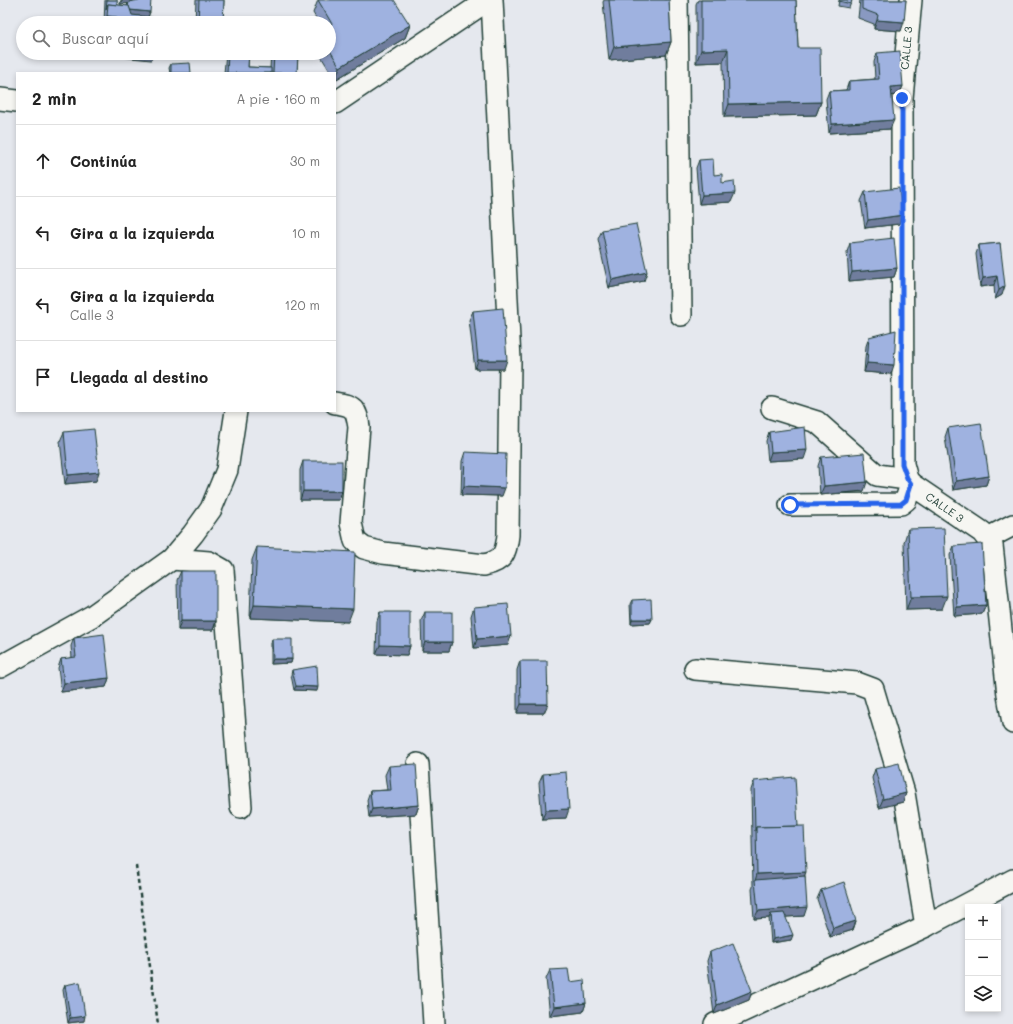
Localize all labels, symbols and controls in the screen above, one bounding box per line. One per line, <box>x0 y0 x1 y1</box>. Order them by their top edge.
search box <box>16 16 336 60</box>
street label: CALLE 3 <box>897 25 915 70</box>
icon: search <box>30 27 52 49</box>
text: Buscar aquí <box>62 28 149 48</box>
text: 2 min <box>32 87 77 109</box>
route end <box>893 89 911 107</box>
text: A pie · 160 m <box>237 90 320 107</box>
icon: ahead <box>32 150 54 172</box>
text: Continúa <box>70 151 137 171</box>
text: 30 m <box>290 152 320 169</box>
icon: left <box>32 222 54 244</box>
text: Gira a la izquierda <box>70 223 215 243</box>
text: 10 m <box>292 224 320 241</box>
text: Gira a la izquierda <box>70 286 215 306</box>
icon: left <box>32 294 54 316</box>
text: 120 m <box>284 296 320 313</box>
text: Calle 3 <box>70 306 114 323</box>
icon: arrive <box>32 366 54 388</box>
text: Llegada al destino <box>70 367 208 387</box>
street label: CALLE 3 <box>923 489 968 526</box>
route start <box>781 496 799 514</box>
map controls <box>965 904 1001 1012</box>
button: + <box>965 904 1001 940</box>
button: − <box>965 940 1001 976</box>
button: layers <box>965 976 1001 1012</box>

